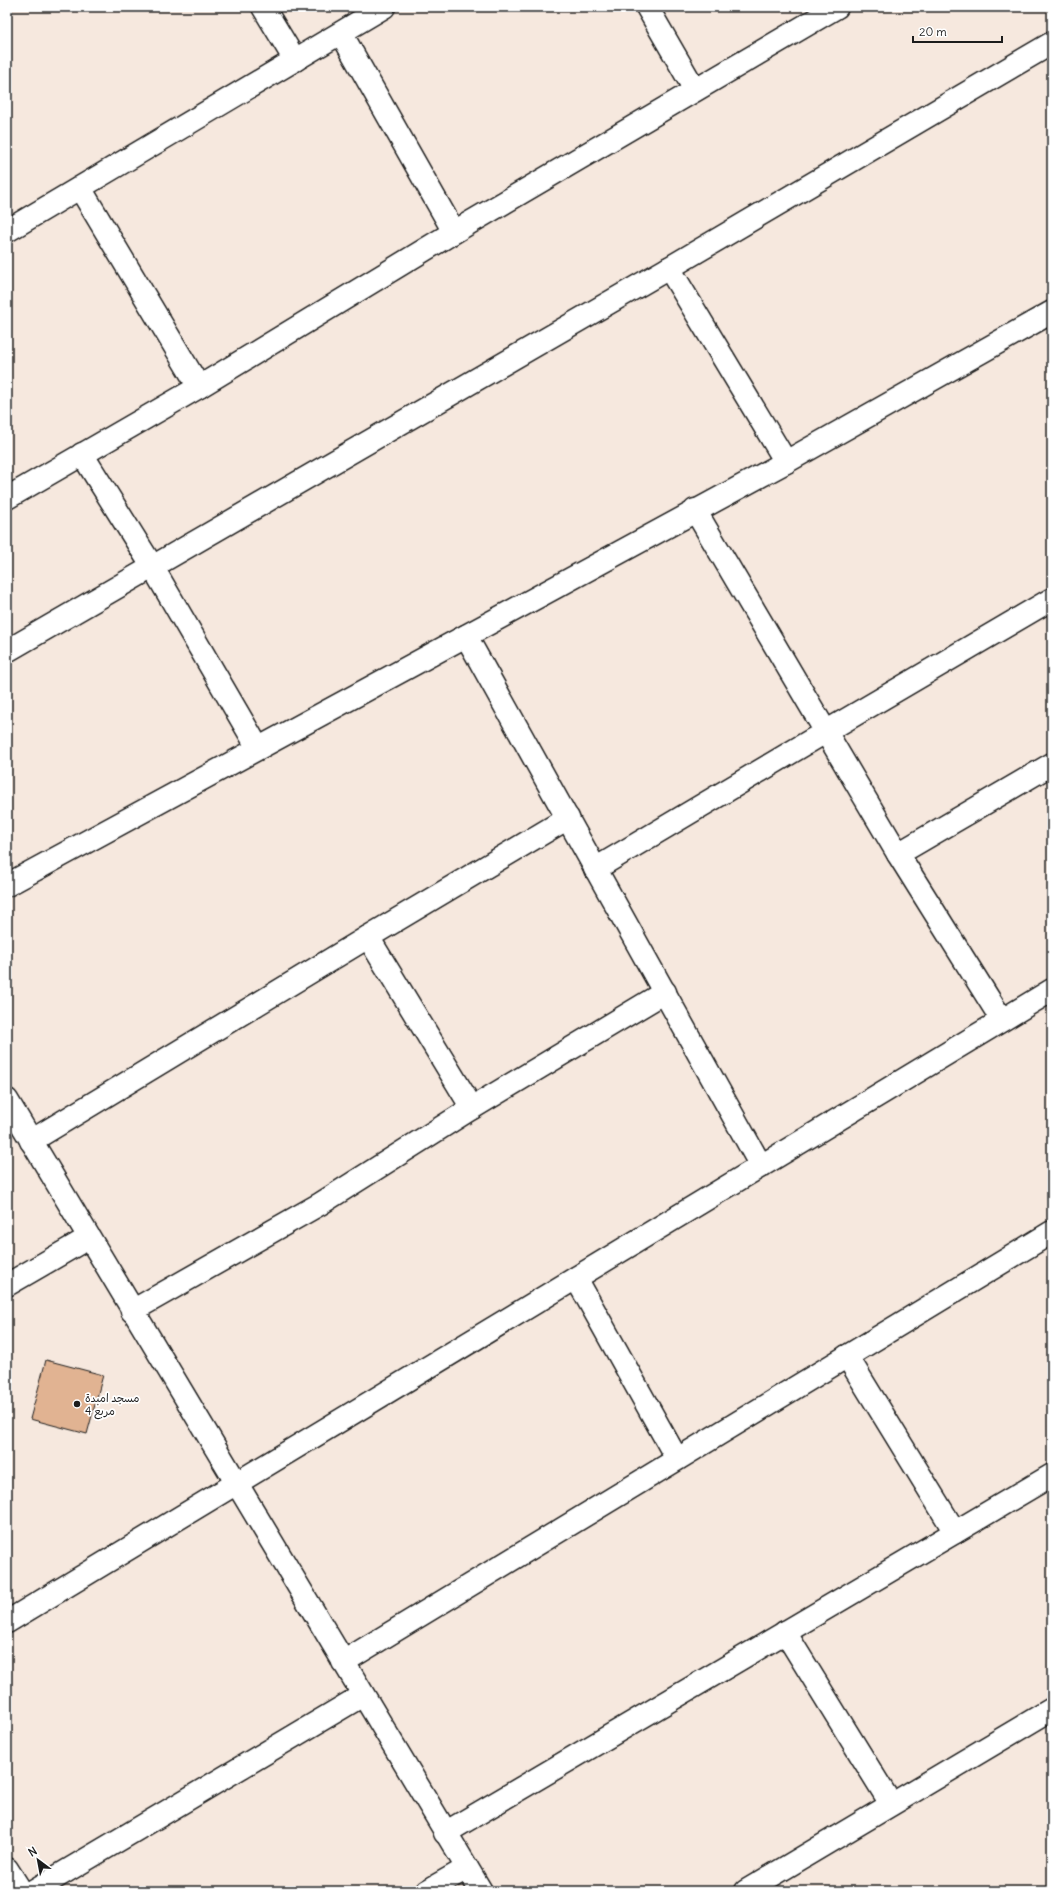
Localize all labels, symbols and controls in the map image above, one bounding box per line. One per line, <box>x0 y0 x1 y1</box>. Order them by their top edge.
scale bar <box>913 18 1002 44</box>
text: 20 m <box>919 24 947 39</box>
place label: مسجد امبدة مربع 4 <box>85 1391 139 1420</box>
marker: مسجد امبدة مربع 4 <box>72 1399 82 1409</box>
north arrow <box>18 1840 58 1880</box>
text: N <box>26 1844 40 1859</box>

